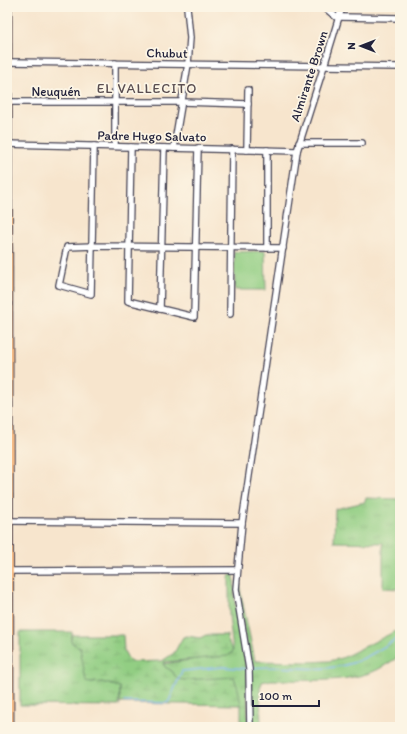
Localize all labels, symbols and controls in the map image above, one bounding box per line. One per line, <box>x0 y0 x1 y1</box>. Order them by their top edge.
north arrow <box>341 26 381 66</box>
street label: Almirante Brown <box>287 29 331 123</box>
text: N <box>345 42 358 50</box>
street label: Chubut <box>146 45 188 61</box>
district label: EL VALLECITO <box>97 80 197 97</box>
street label: Neuquén <box>31 84 81 99</box>
street label: Padre Hugo Salvato <box>97 128 207 144</box>
scale bar <box>253 682 319 708</box>
text: 100 m <box>259 689 292 703</box>

